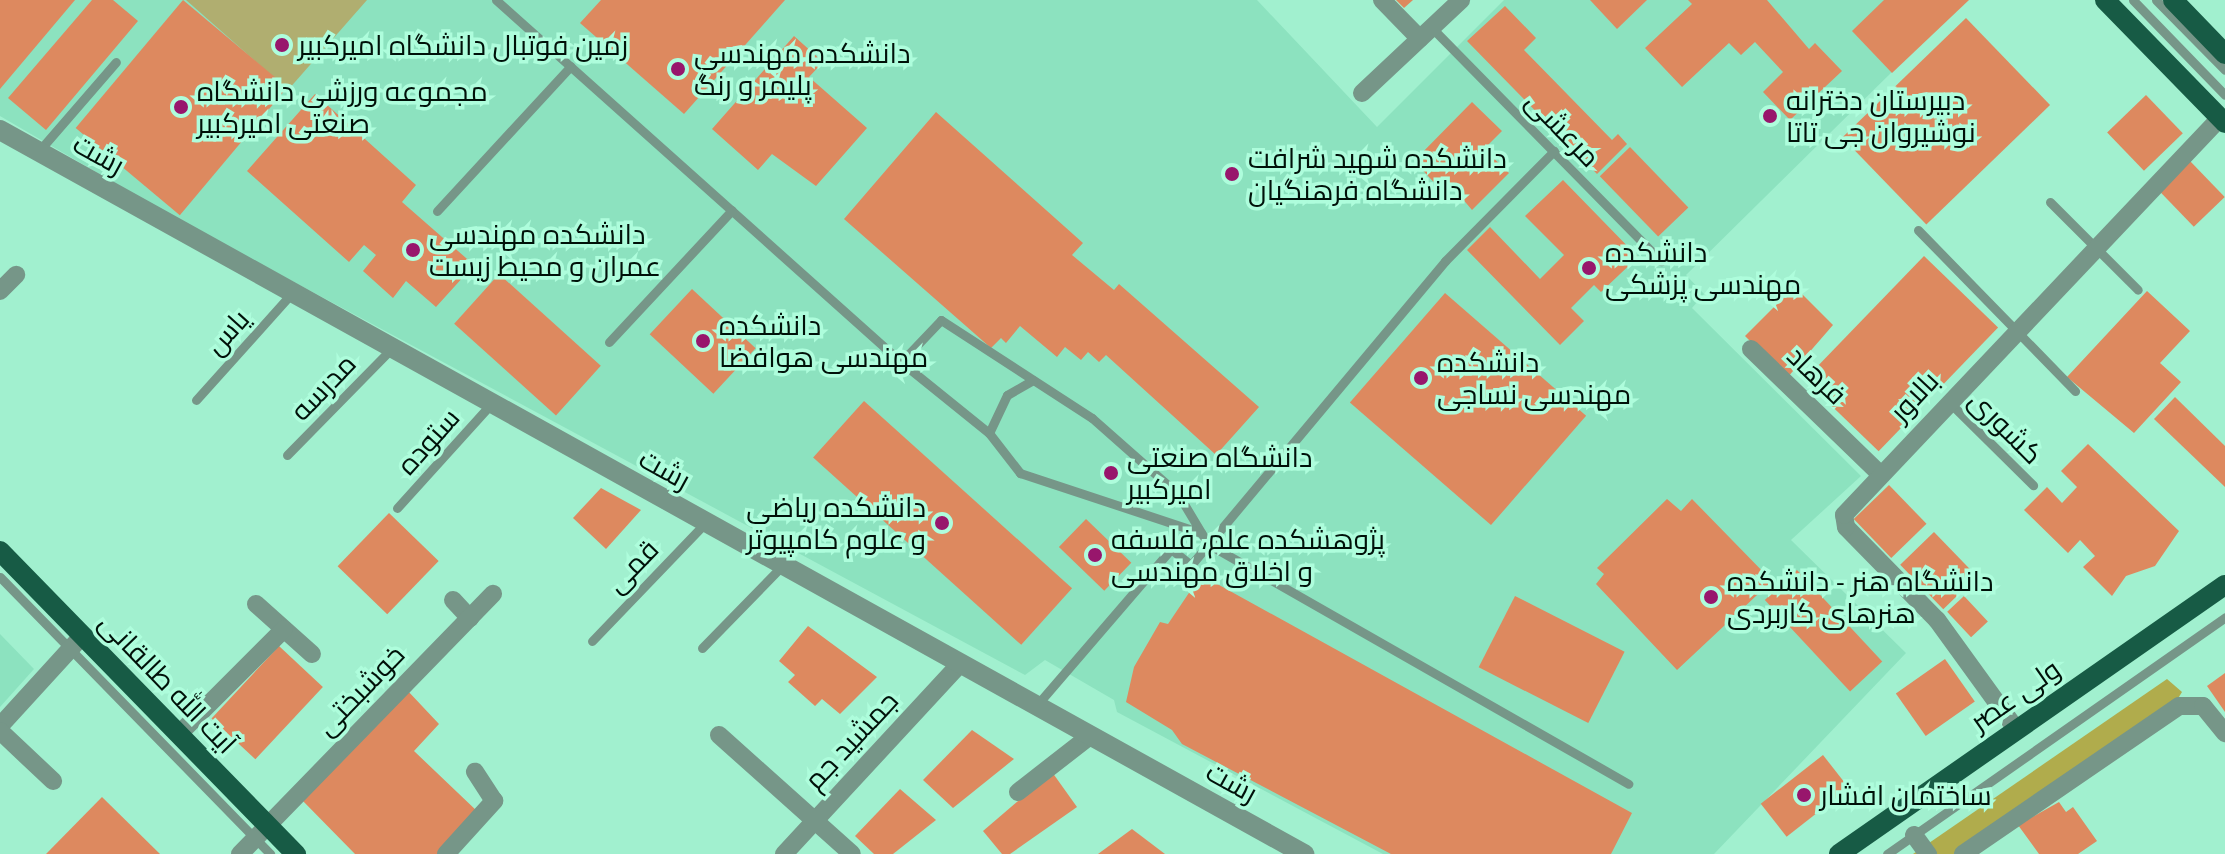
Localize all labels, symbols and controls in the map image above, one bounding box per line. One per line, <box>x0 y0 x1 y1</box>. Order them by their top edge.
place label: زمین فوتبال دانشگاه امیرکبیر <box>298 28 628 62</box>
marker: زمین فوتبال دانشگاه امیرکبیر <box>273 36 291 54</box>
place label: دانشکده مهندسی پلیمر و رنگ <box>694 36 910 102</box>
marker: دانشکده مهندسی پلیمر و رنگ <box>669 60 687 78</box>
place label: مجموعه ورزشی دانشگاه صنعتی امیرکبیر <box>197 74 488 140</box>
place label: دبیرستان دخترانه نوشیروان جی تاتا <box>1786 83 1976 149</box>
street label: مرعشی <box>1519 84 1607 174</box>
marker: مجموعه ورزشی دانشگاه صنعتی امیرکبیر <box>172 98 190 116</box>
marker: دبیرستان دخترانه نوشیروان جی تاتا <box>1761 107 1779 125</box>
street label: رشت <box>68 126 130 182</box>
place label: دانشکده شهید شرافت دانشگاه فرهنگیان <box>1248 141 1507 207</box>
marker: دانشکده شهید شرافت دانشگاه فرهنگیان <box>1223 165 1241 183</box>
place label: دانشکده مهندسی عمران و محیط زیست <box>429 217 661 283</box>
place label: دانشکده مهندسی پزشکی <box>1605 235 1801 301</box>
marker: دانشکده مهندسی عمران و محیط زیست <box>404 241 422 259</box>
marker: دانشکده مهندسی پزشکی <box>1580 259 1598 277</box>
street label: یاس <box>198 302 256 362</box>
place label: دانشکده مهندسی هوافضا <box>719 308 928 374</box>
marker: دانشکده مهندسی هوافضا <box>694 332 712 350</box>
street label: فرهاد <box>1780 339 1854 411</box>
place label: دانشکده مهندسی نساجی <box>1437 345 1631 411</box>
street label: مدرسه <box>283 347 363 427</box>
street label: بالاور <box>1882 364 1946 428</box>
marker: دانشکده مهندسی نساجی <box>1412 369 1430 387</box>
street label: کشوری <box>1962 383 2050 471</box>
street label: ستوده <box>390 401 466 481</box>
place label: دانشگاه صنعتی امیرکبیر <box>1127 440 1313 506</box>
street label: رشت <box>634 441 696 497</box>
marker: دانشگاه صنعتی امیرکبیر <box>1102 464 1120 482</box>
place label: دانشکده ریاضی و علوم کامپیوتر <box>746 490 926 556</box>
marker: دانشکده ریاضی و علوم کامپیوتر <box>933 514 951 532</box>
place label: پژوهشکده علم، فلسفه و اخلاق مهندسی <box>1111 522 1385 588</box>
street label: قمی <box>599 533 665 599</box>
marker: پژوهشکده علم، فلسفه و اخلاق مهندسی <box>1086 546 1104 564</box>
place label: دانشگاه هنر - دانشکده هنرهای کاربردی <box>1727 564 1994 630</box>
marker: دانشگاه هنر - دانشکده هنرهای کاربردی <box>1702 588 1720 606</box>
street label: آیت الله طالقانی <box>92 605 244 761</box>
street label: خوشبختی <box>309 638 411 742</box>
street label: ولی عصر <box>1964 652 2066 738</box>
street label: جمشید جم <box>797 684 905 796</box>
street label: رشت <box>1201 754 1263 810</box>
place label: ساختمان افشار <box>1820 778 1992 812</box>
marker: ساختمان افشار <box>1795 786 1813 804</box>

